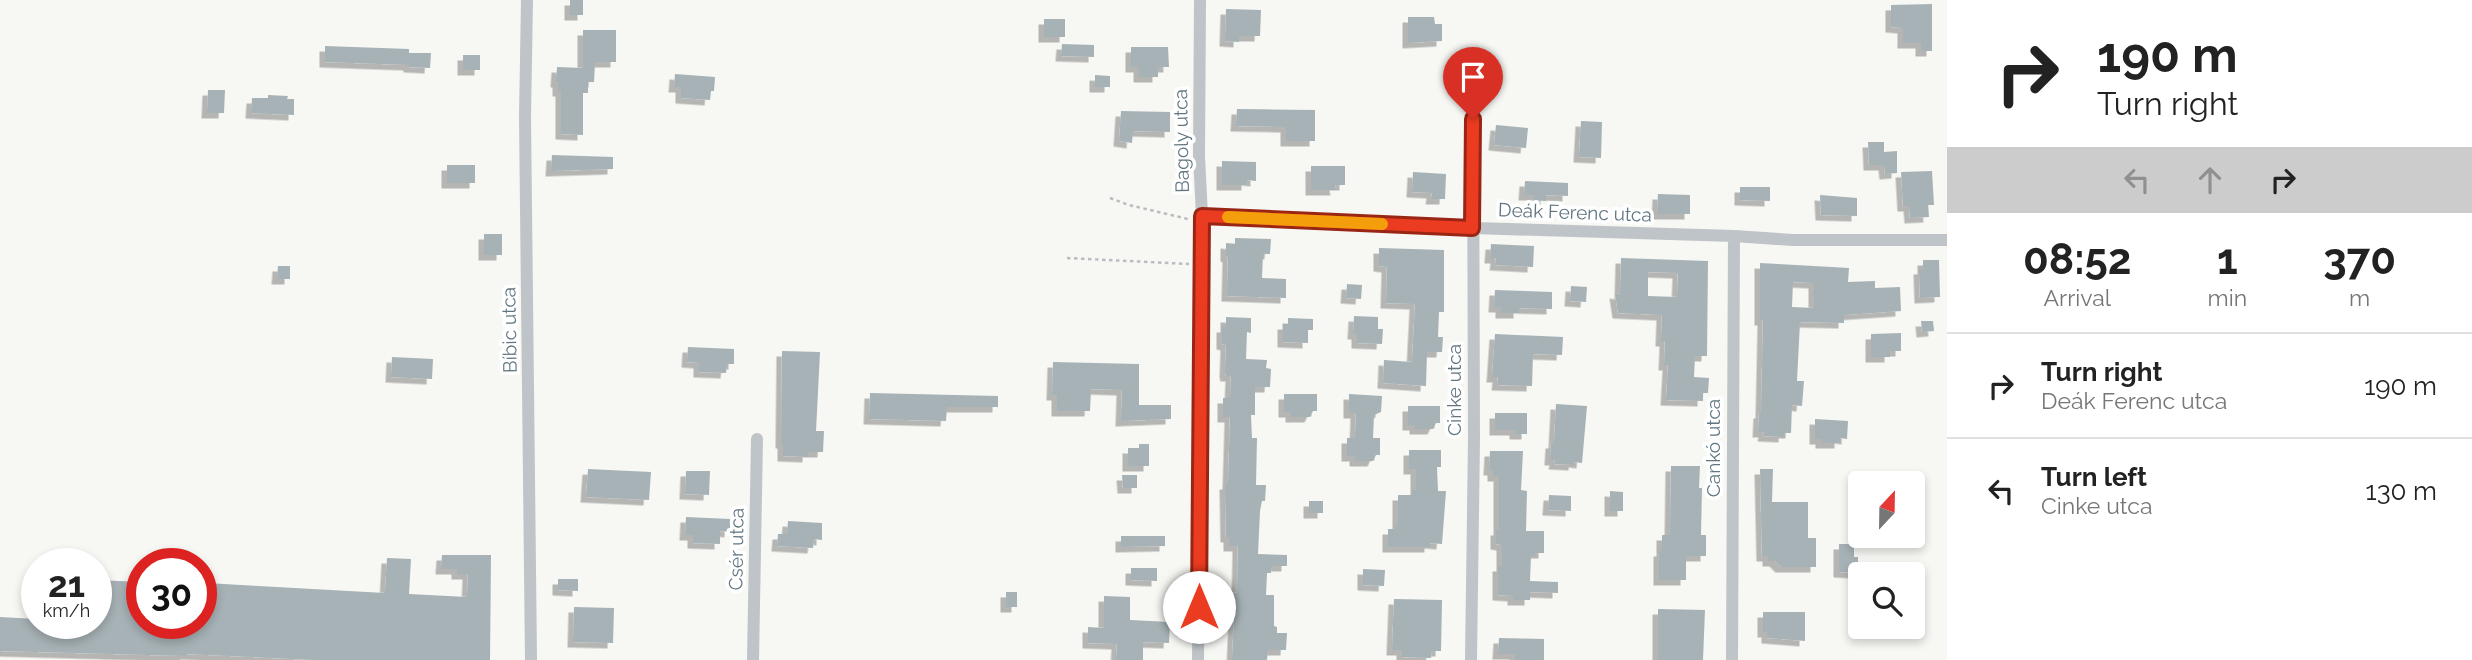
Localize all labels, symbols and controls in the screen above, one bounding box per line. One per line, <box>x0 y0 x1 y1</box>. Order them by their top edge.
text: 190 m <box>2097 26 2238 83</box>
icon: right <box>1982 28 2073 119</box>
pin <box>1443 47 1503 119</box>
icon: arrive <box>1454 58 1492 96</box>
text: Turn right <box>2097 85 2238 122</box>
street label: Bagoly utca <box>1169 89 1193 193</box>
icon: left <box>2118 161 2156 199</box>
icon: ahead <box>2191 161 2229 199</box>
icon: right <box>2264 161 2302 199</box>
street label: Deák Ferenc utca <box>1498 198 1652 226</box>
text: 08:52 <box>2023 235 2132 284</box>
text: 1 <box>2217 235 2238 284</box>
text: 370 <box>2323 235 2396 284</box>
text: Arrival <box>2044 284 2111 311</box>
text: min <box>2208 284 2247 311</box>
text: m <box>2349 284 2370 311</box>
street label: Bíbic utca <box>497 287 521 373</box>
street label: Cinke utca <box>1443 344 1465 436</box>
text: Turn right <box>2041 357 2162 387</box>
icon: right <box>1982 367 2020 405</box>
text: 190 m <box>2364 371 2437 401</box>
text: Deák Ferenc utca <box>2041 387 2227 414</box>
street label: Cankó utca <box>1702 399 1724 497</box>
text: Turn left <box>2041 462 2147 492</box>
north arrow <box>1848 471 1925 548</box>
map controls <box>1848 471 1925 639</box>
icon: left <box>1982 472 2020 510</box>
text: 130 m <box>2366 476 2437 506</box>
text: Cinke utca <box>2041 492 2152 519</box>
street label: Csér utca <box>724 507 748 591</box>
speed limit sign: 30 <box>126 548 217 639</box>
button: search <box>1848 562 1925 639</box>
text: 21 <box>48 564 85 605</box>
position arrow <box>1162 570 1236 644</box>
text: km/h <box>43 600 90 621</box>

